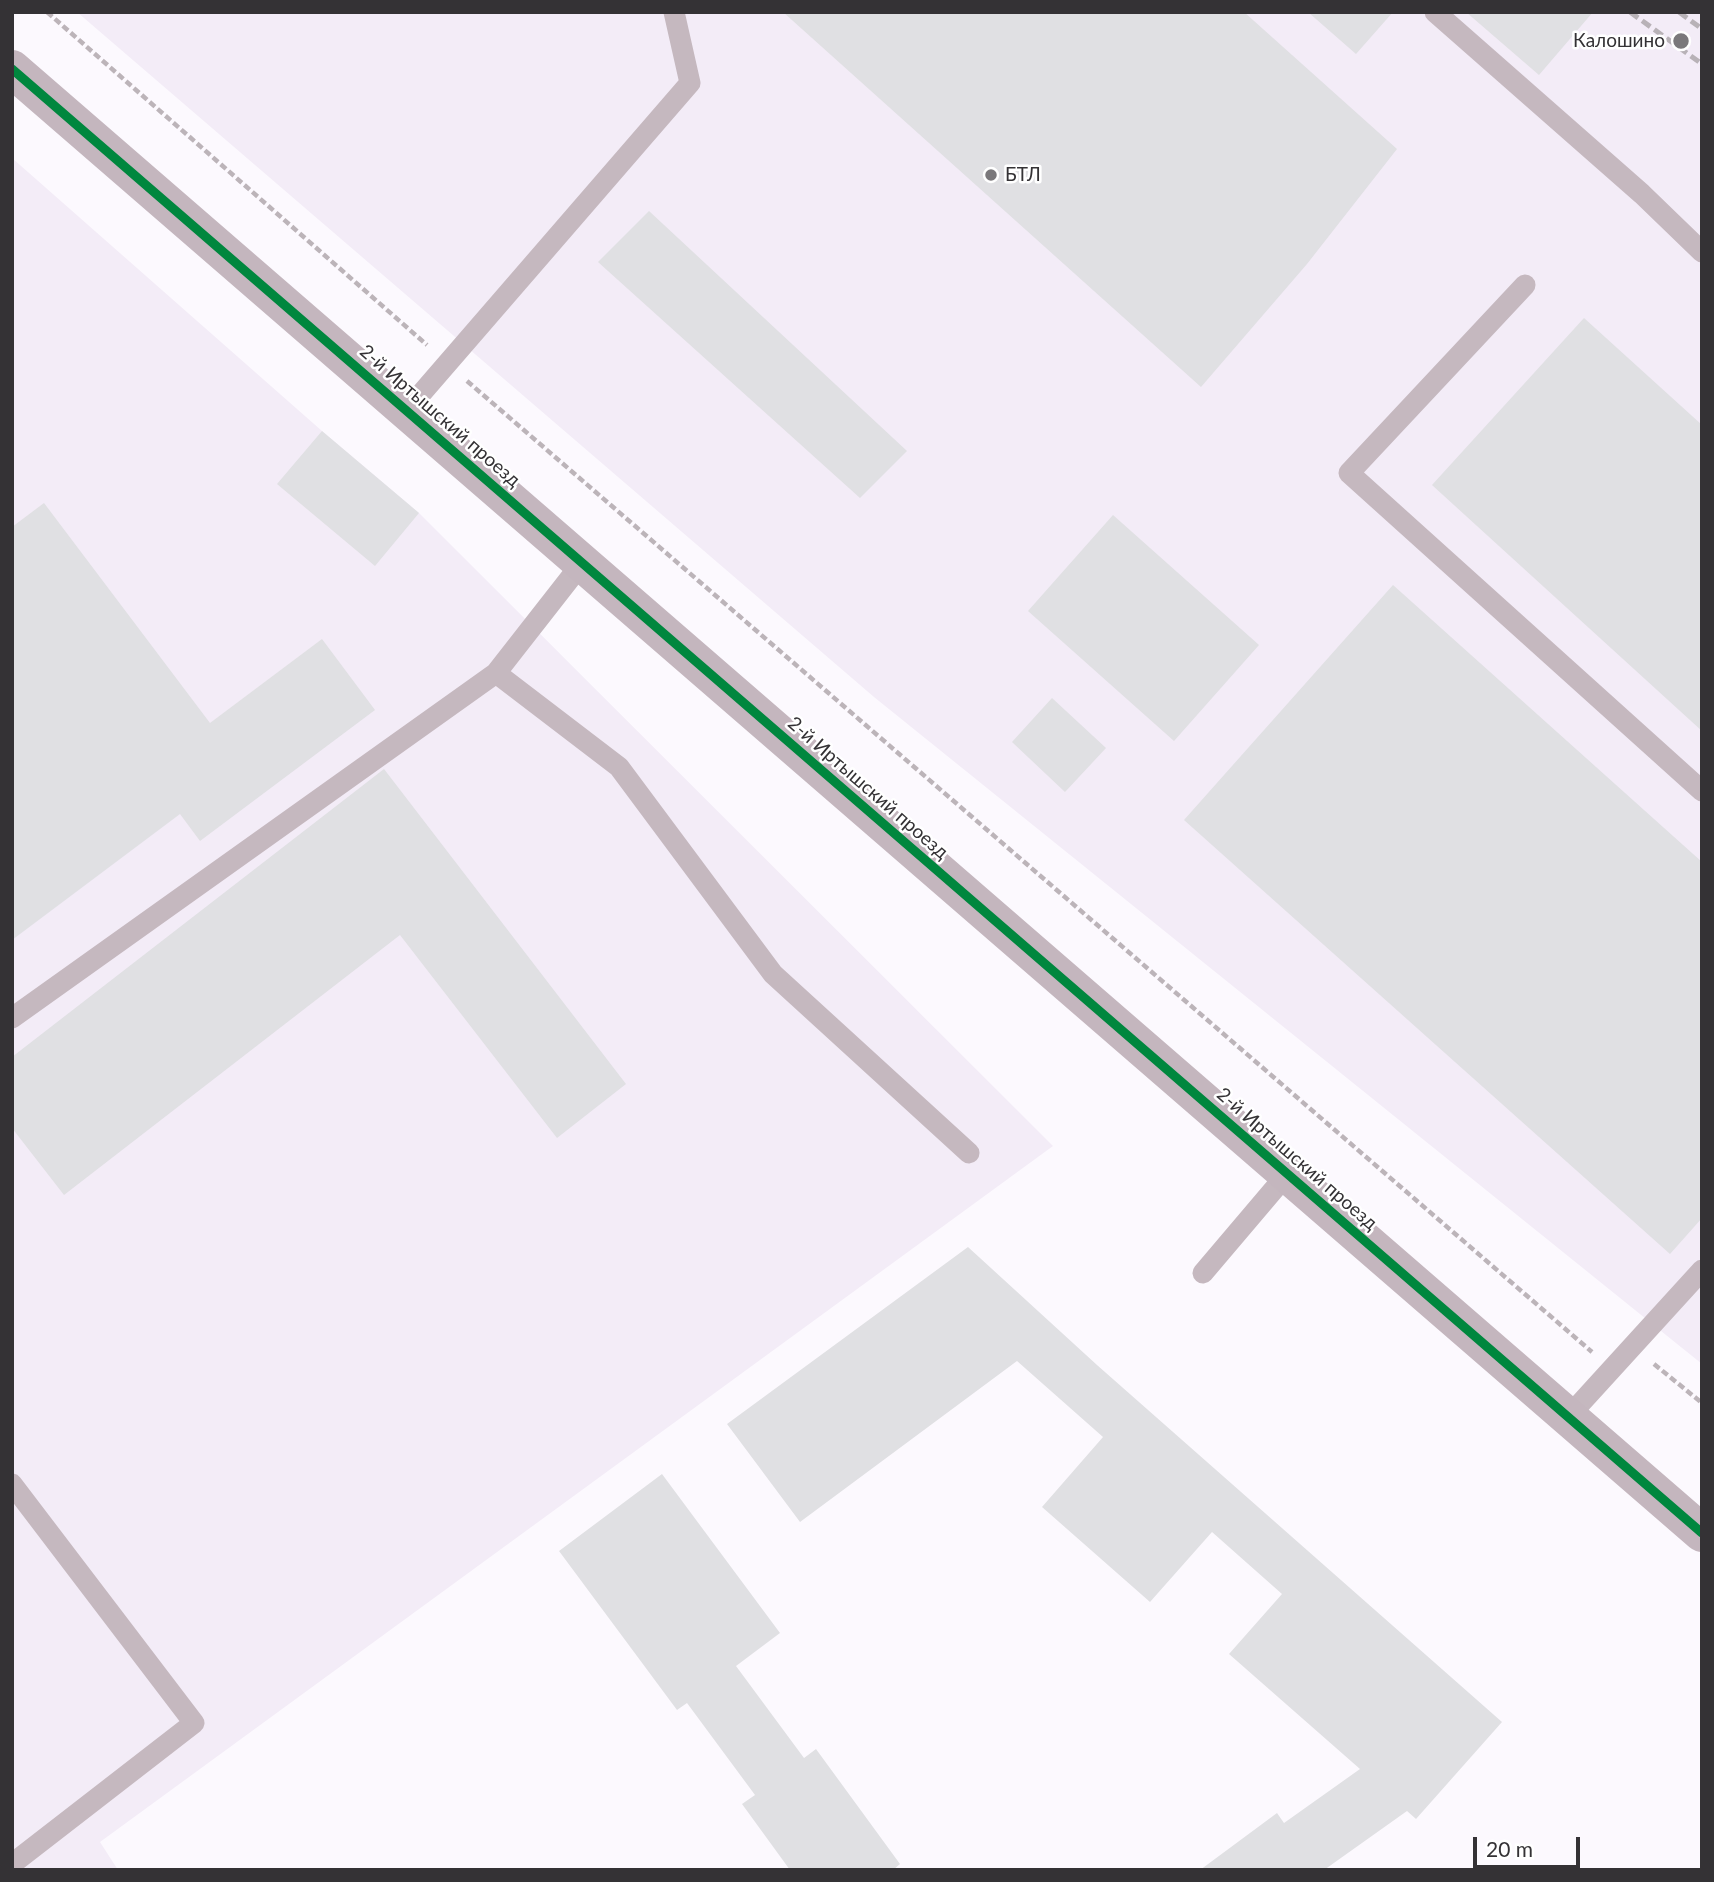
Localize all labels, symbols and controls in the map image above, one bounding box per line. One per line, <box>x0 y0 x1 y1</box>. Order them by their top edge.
place label: Калошино <box>1573 30 1665 52</box>
marker: Калошино <box>1671 31 1691 51</box>
place label: БТЛ <box>1005 164 1041 186</box>
marker: БТЛ <box>983 167 999 183</box>
street label: 2-й Иртышский проезд <box>355 340 525 492</box>
street label: 2-й Иртышский проезд <box>783 712 953 864</box>
street label: 2-й Иртышский проезд <box>1212 1083 1382 1235</box>
scale bar <box>1476 1822 1583 1866</box>
text: 20 m <box>1486 1836 1533 1861</box>

